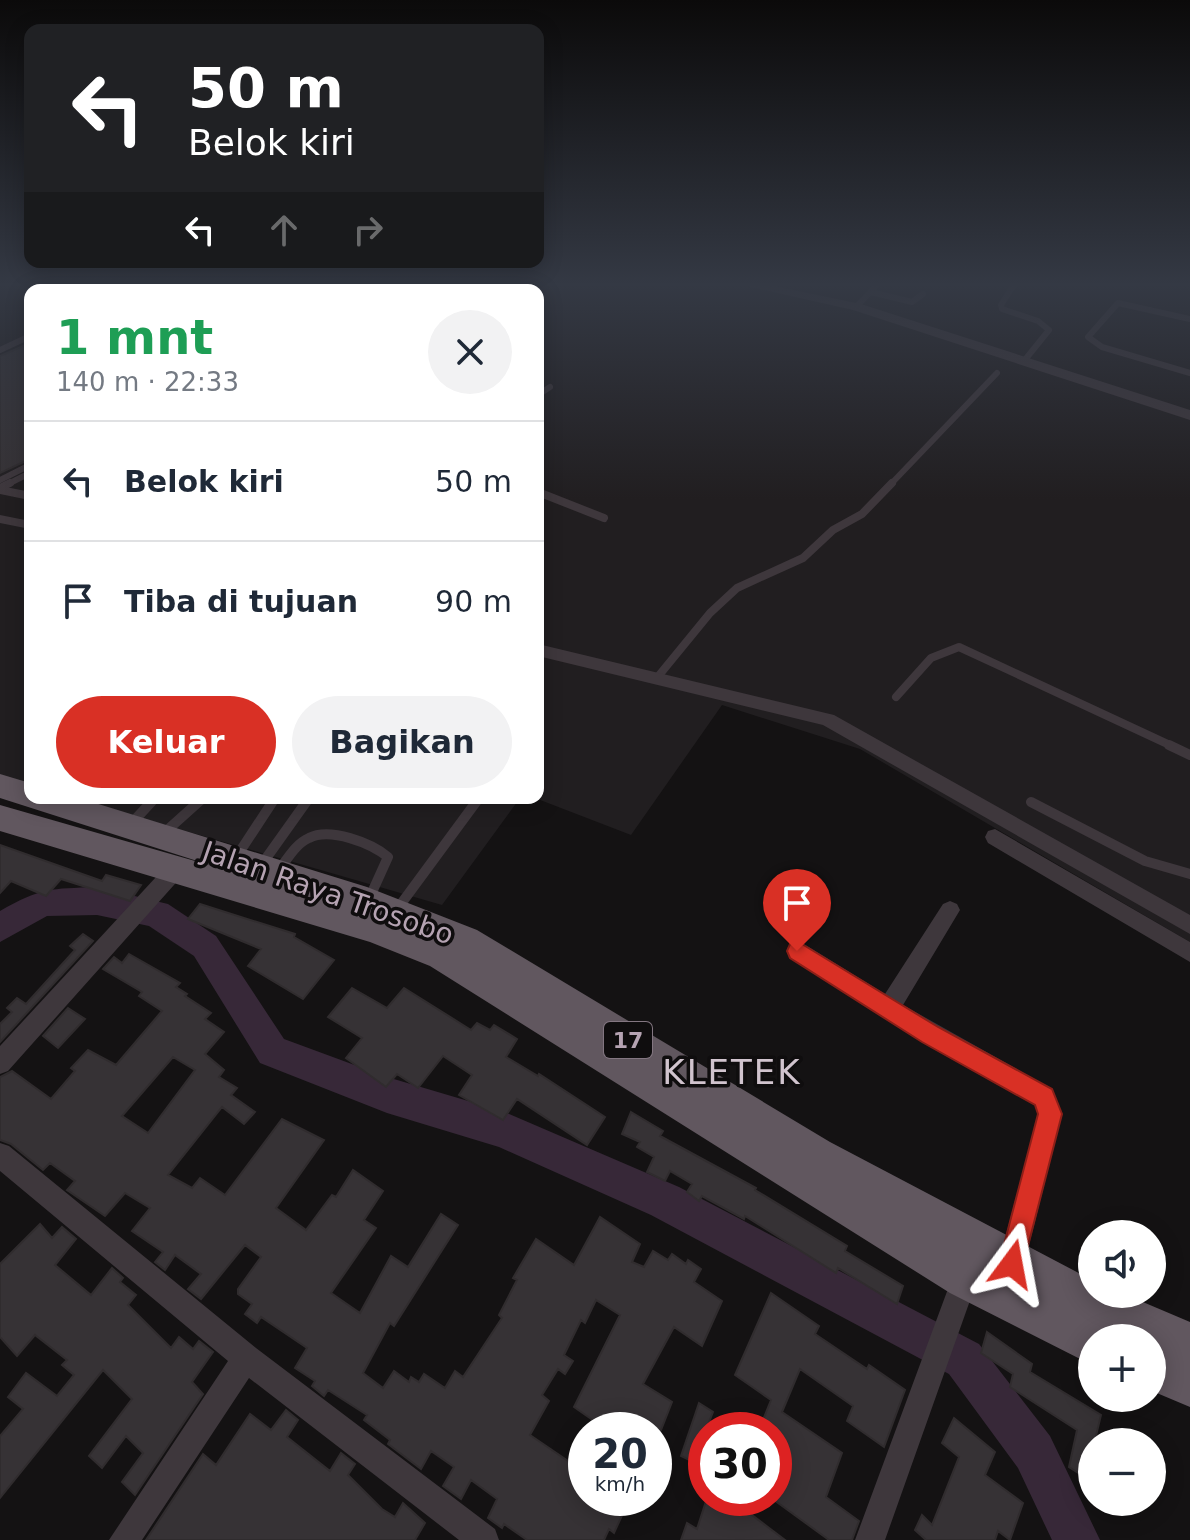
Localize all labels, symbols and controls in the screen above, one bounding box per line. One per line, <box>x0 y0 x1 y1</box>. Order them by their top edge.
text: 50 m <box>188 55 344 120</box>
icon: left <box>56 56 160 160</box>
text: Belok kiri <box>188 122 355 163</box>
icon: left <box>178 208 222 252</box>
icon: ahead <box>262 208 306 252</box>
icon: right <box>346 208 390 252</box>
text: 1 mnt <box>56 309 213 365</box>
button: close <box>428 310 512 394</box>
text: 140 m · 22:33 <box>56 367 239 397</box>
icon: left <box>56 459 100 503</box>
text: Belok kiri <box>124 464 284 499</box>
text: 50 m <box>435 464 512 499</box>
icon: arrive <box>56 579 100 623</box>
text: Tiba di tujuan <box>124 584 358 619</box>
text: 90 m <box>435 584 512 619</box>
button: Keluar <box>56 696 276 788</box>
button: Bagikan <box>292 696 512 788</box>
street label: Jalan Raya Trosobo <box>196 834 458 951</box>
pin <box>763 869 831 951</box>
icon: arrive <box>775 881 819 925</box>
road number: 17 <box>604 1022 652 1058</box>
district label: KLETEK <box>662 1052 802 1092</box>
map controls <box>1078 1220 1166 1516</box>
button: sound <box>1078 1220 1166 1308</box>
position arrow <box>970 1222 1054 1306</box>
button: + <box>1078 1324 1166 1412</box>
speed limit sign: 30 <box>688 1412 792 1516</box>
button: − <box>1078 1428 1166 1516</box>
text: 20 <box>592 1431 648 1477</box>
text: km/h <box>595 1472 645 1496</box>

